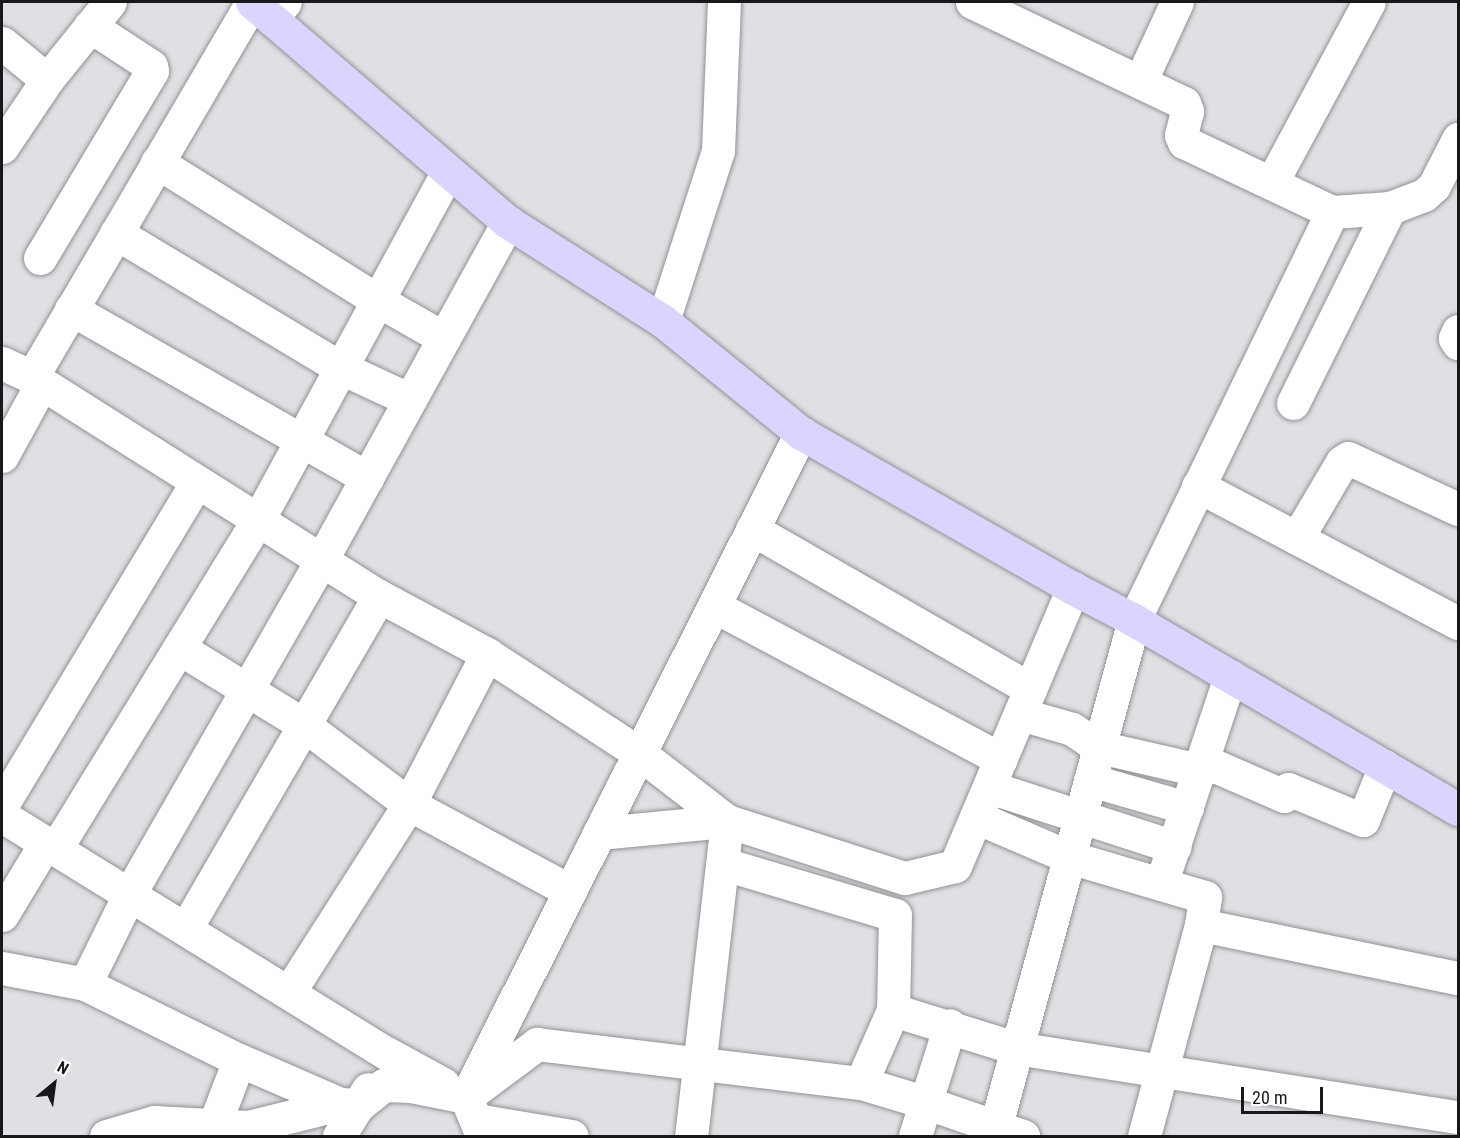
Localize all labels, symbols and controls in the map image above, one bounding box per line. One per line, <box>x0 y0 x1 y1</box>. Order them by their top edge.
north arrow <box>24 1054 84 1114</box>
text: N <box>54 1057 72 1078</box>
scale bar <box>1244 1075 1326 1113</box>
text: 20 m <box>1252 1087 1287 1108</box>

